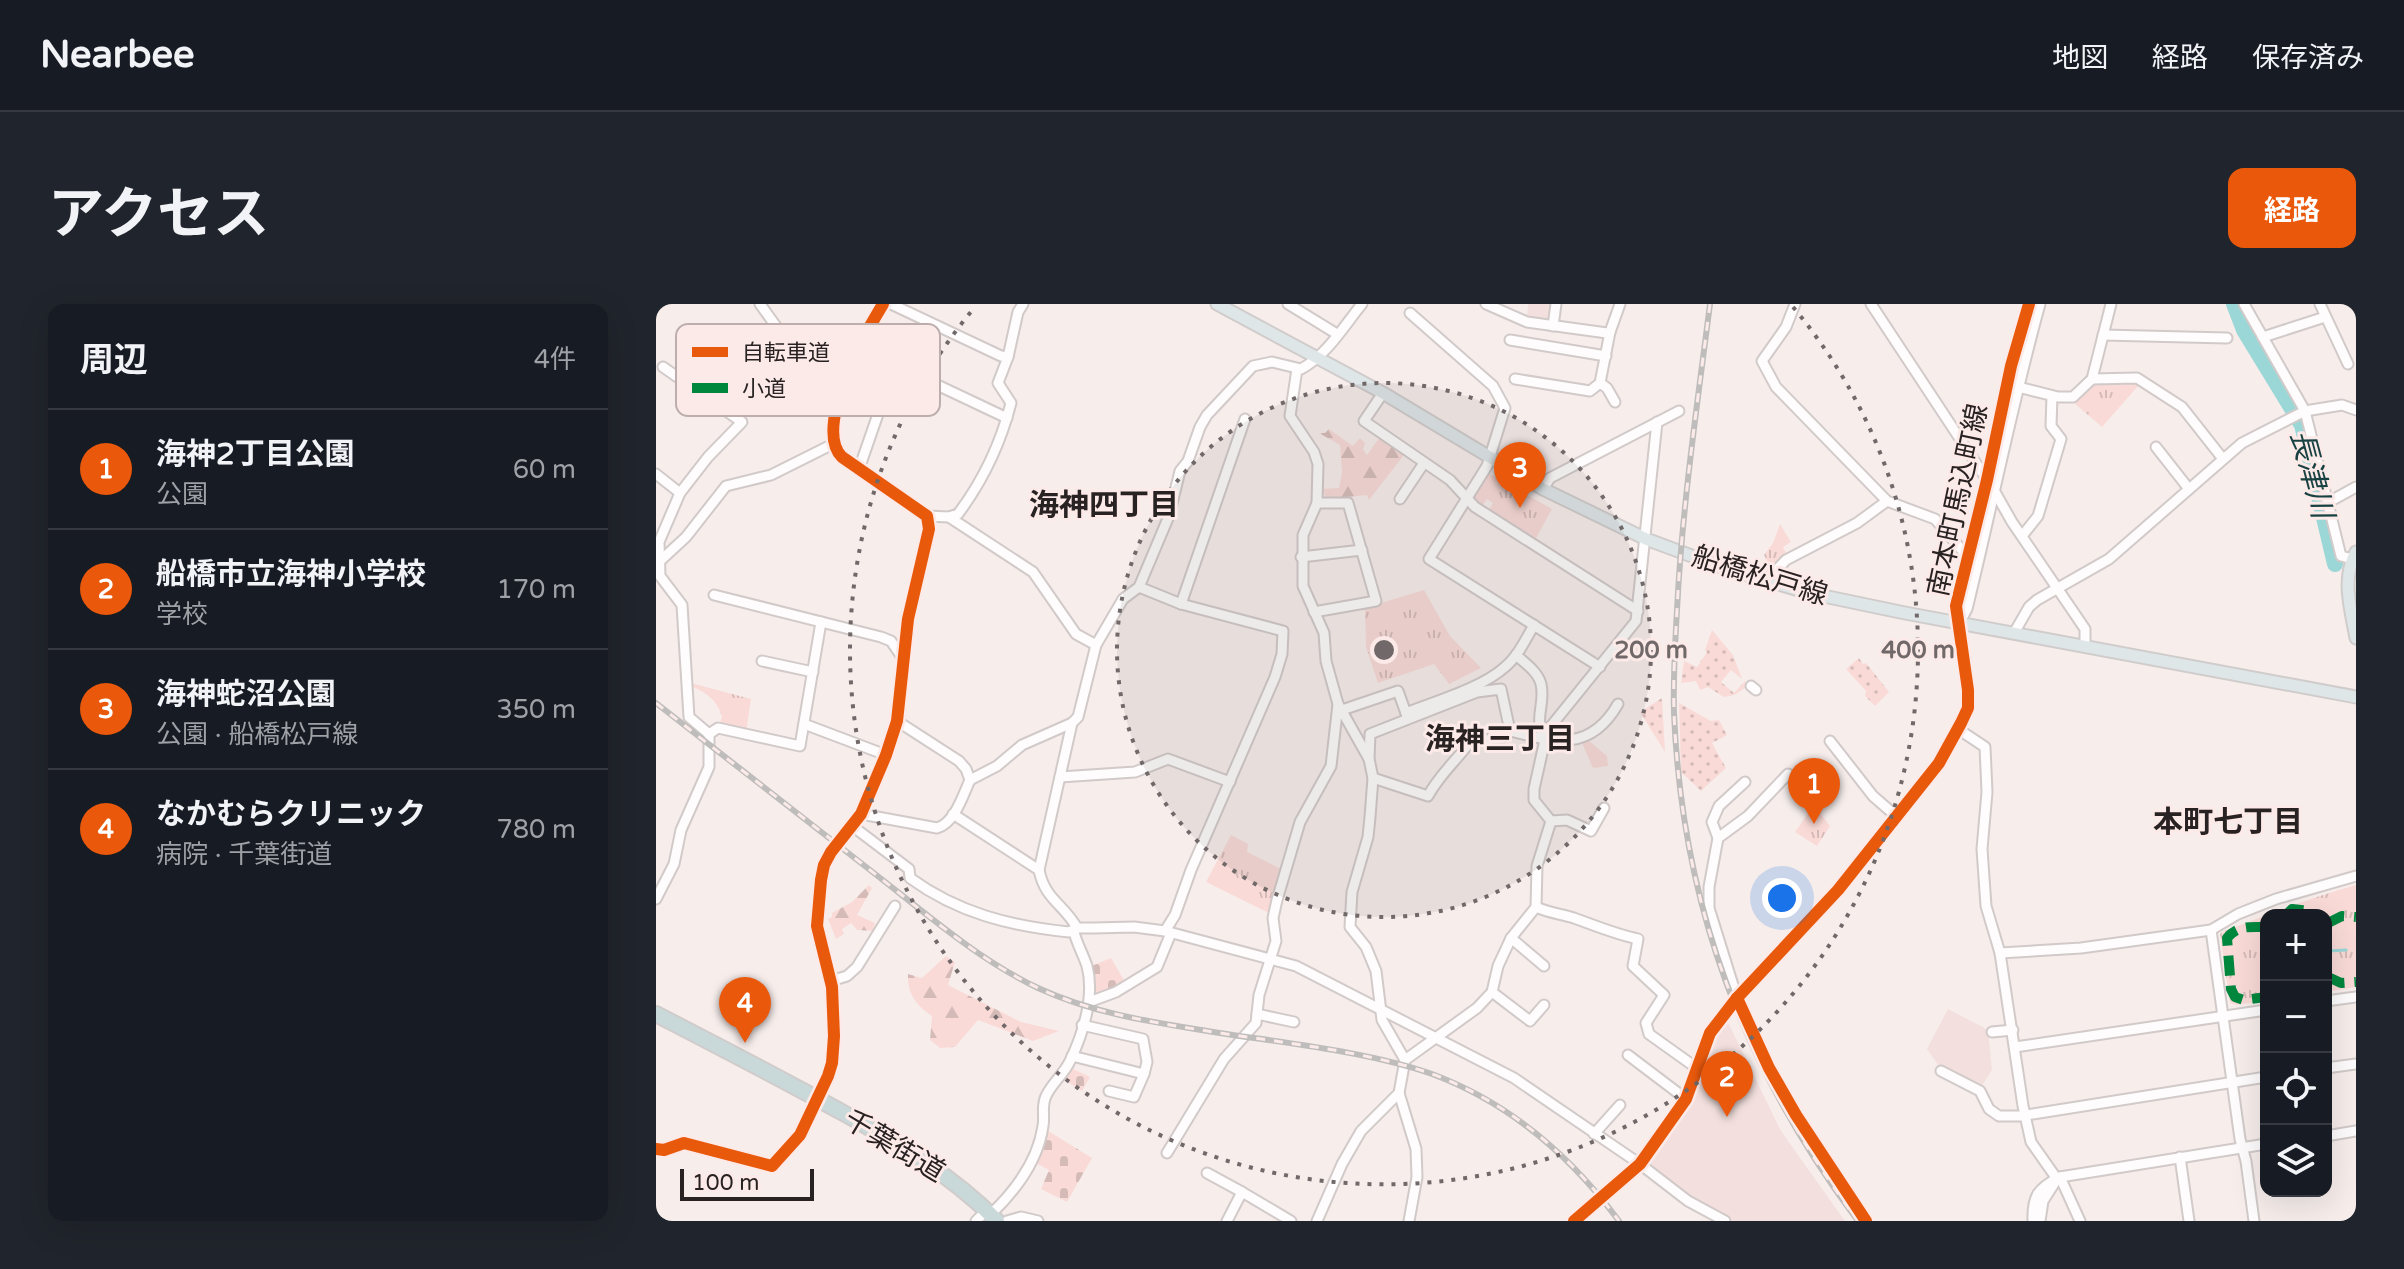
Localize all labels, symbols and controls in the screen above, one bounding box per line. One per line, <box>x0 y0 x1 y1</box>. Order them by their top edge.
text: Nearbee <box>40 32 194 78</box>
text: 地図 <box>2052 41 2108 75</box>
text: 経路 <box>2152 41 2208 75</box>
text: 保存済み <box>2252 41 2364 75</box>
button: 経路 <box>2228 168 2356 248</box>
text: アクセス <box>48 182 269 249</box>
legend <box>676 324 940 416</box>
text: 周辺 <box>80 340 148 381</box>
text: 自転車道 <box>742 340 830 366</box>
text: 4件 <box>534 344 576 375</box>
text: 小道 <box>742 376 786 402</box>
street label: 南本町馬込町線 <box>1921 401 1995 600</box>
water label: 長津川 <box>2282 426 2342 525</box>
text: 海神2丁目公園 <box>156 436 355 473</box>
pin: 3 <box>1494 442 1546 508</box>
text: 1 <box>98 454 114 485</box>
text: 60 m <box>513 454 576 485</box>
text: 公園 <box>156 479 208 510</box>
district label: 海神四丁目 <box>1029 487 1179 524</box>
street label: 船橋松戸線 <box>1688 539 1832 613</box>
text: 船橋市立海神小学校 <box>156 556 426 593</box>
text: 2 <box>98 574 114 605</box>
text: 170 m <box>496 574 576 605</box>
text: 学校 <box>156 599 208 630</box>
centre of rings <box>1370 636 1398 664</box>
text: 200 m <box>1614 636 1688 665</box>
text: 400 m <box>1881 636 1955 665</box>
text: 海神蛇沼公園 <box>156 676 336 713</box>
text: 3 <box>98 694 114 725</box>
text: 350 m <box>496 694 576 725</box>
text: 公園 · 船橋松戸線 <box>156 719 358 750</box>
district label: 海神三丁目 <box>1425 721 1575 758</box>
pin: 1 <box>1788 758 1840 824</box>
text: なかむらクリニック <box>156 796 426 833</box>
district label: 本町七丁目 <box>2153 804 2303 841</box>
text: 4 <box>98 814 114 845</box>
text: 780 m <box>496 814 576 845</box>
text: 病院 · 千葉街道 <box>156 839 332 870</box>
your location <box>1762 878 1802 918</box>
map controls <box>2260 909 2332 1197</box>
button: + <box>2260 909 2332 981</box>
pin: 4 <box>719 977 771 1043</box>
button: − <box>2260 981 2332 1053</box>
pin: 2 <box>1701 1051 1753 1117</box>
button: locate <box>2260 1053 2332 1125</box>
street label: 千葉街道 <box>838 1102 951 1189</box>
button: layers <box>2260 1125 2332 1197</box>
scale bar <box>680 1165 814 1201</box>
text: 100 m <box>692 1170 759 1196</box>

